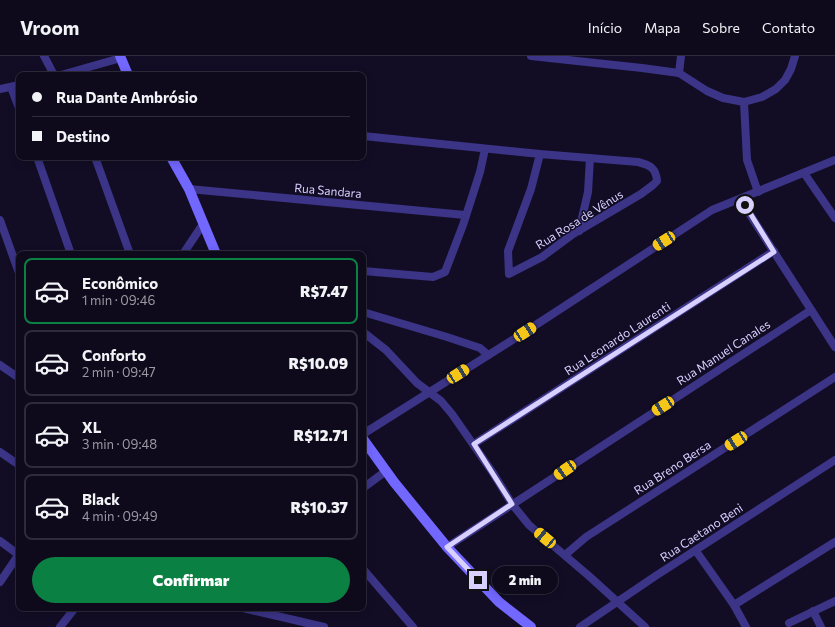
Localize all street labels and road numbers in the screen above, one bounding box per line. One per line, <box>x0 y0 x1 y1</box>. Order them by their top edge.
street label: Rua Sandara <box>294 180 362 200</box>
street label: Rua Rosa de Vênus <box>533 186 625 252</box>
street label: Rua Leonardo Laurenti <box>561 299 673 377</box>
street label: Rua Manuel Canales <box>674 317 772 387</box>
street label: Rua Breno Bersa <box>631 437 713 497</box>
street label: Rua Caetano Beni <box>657 500 745 564</box>

